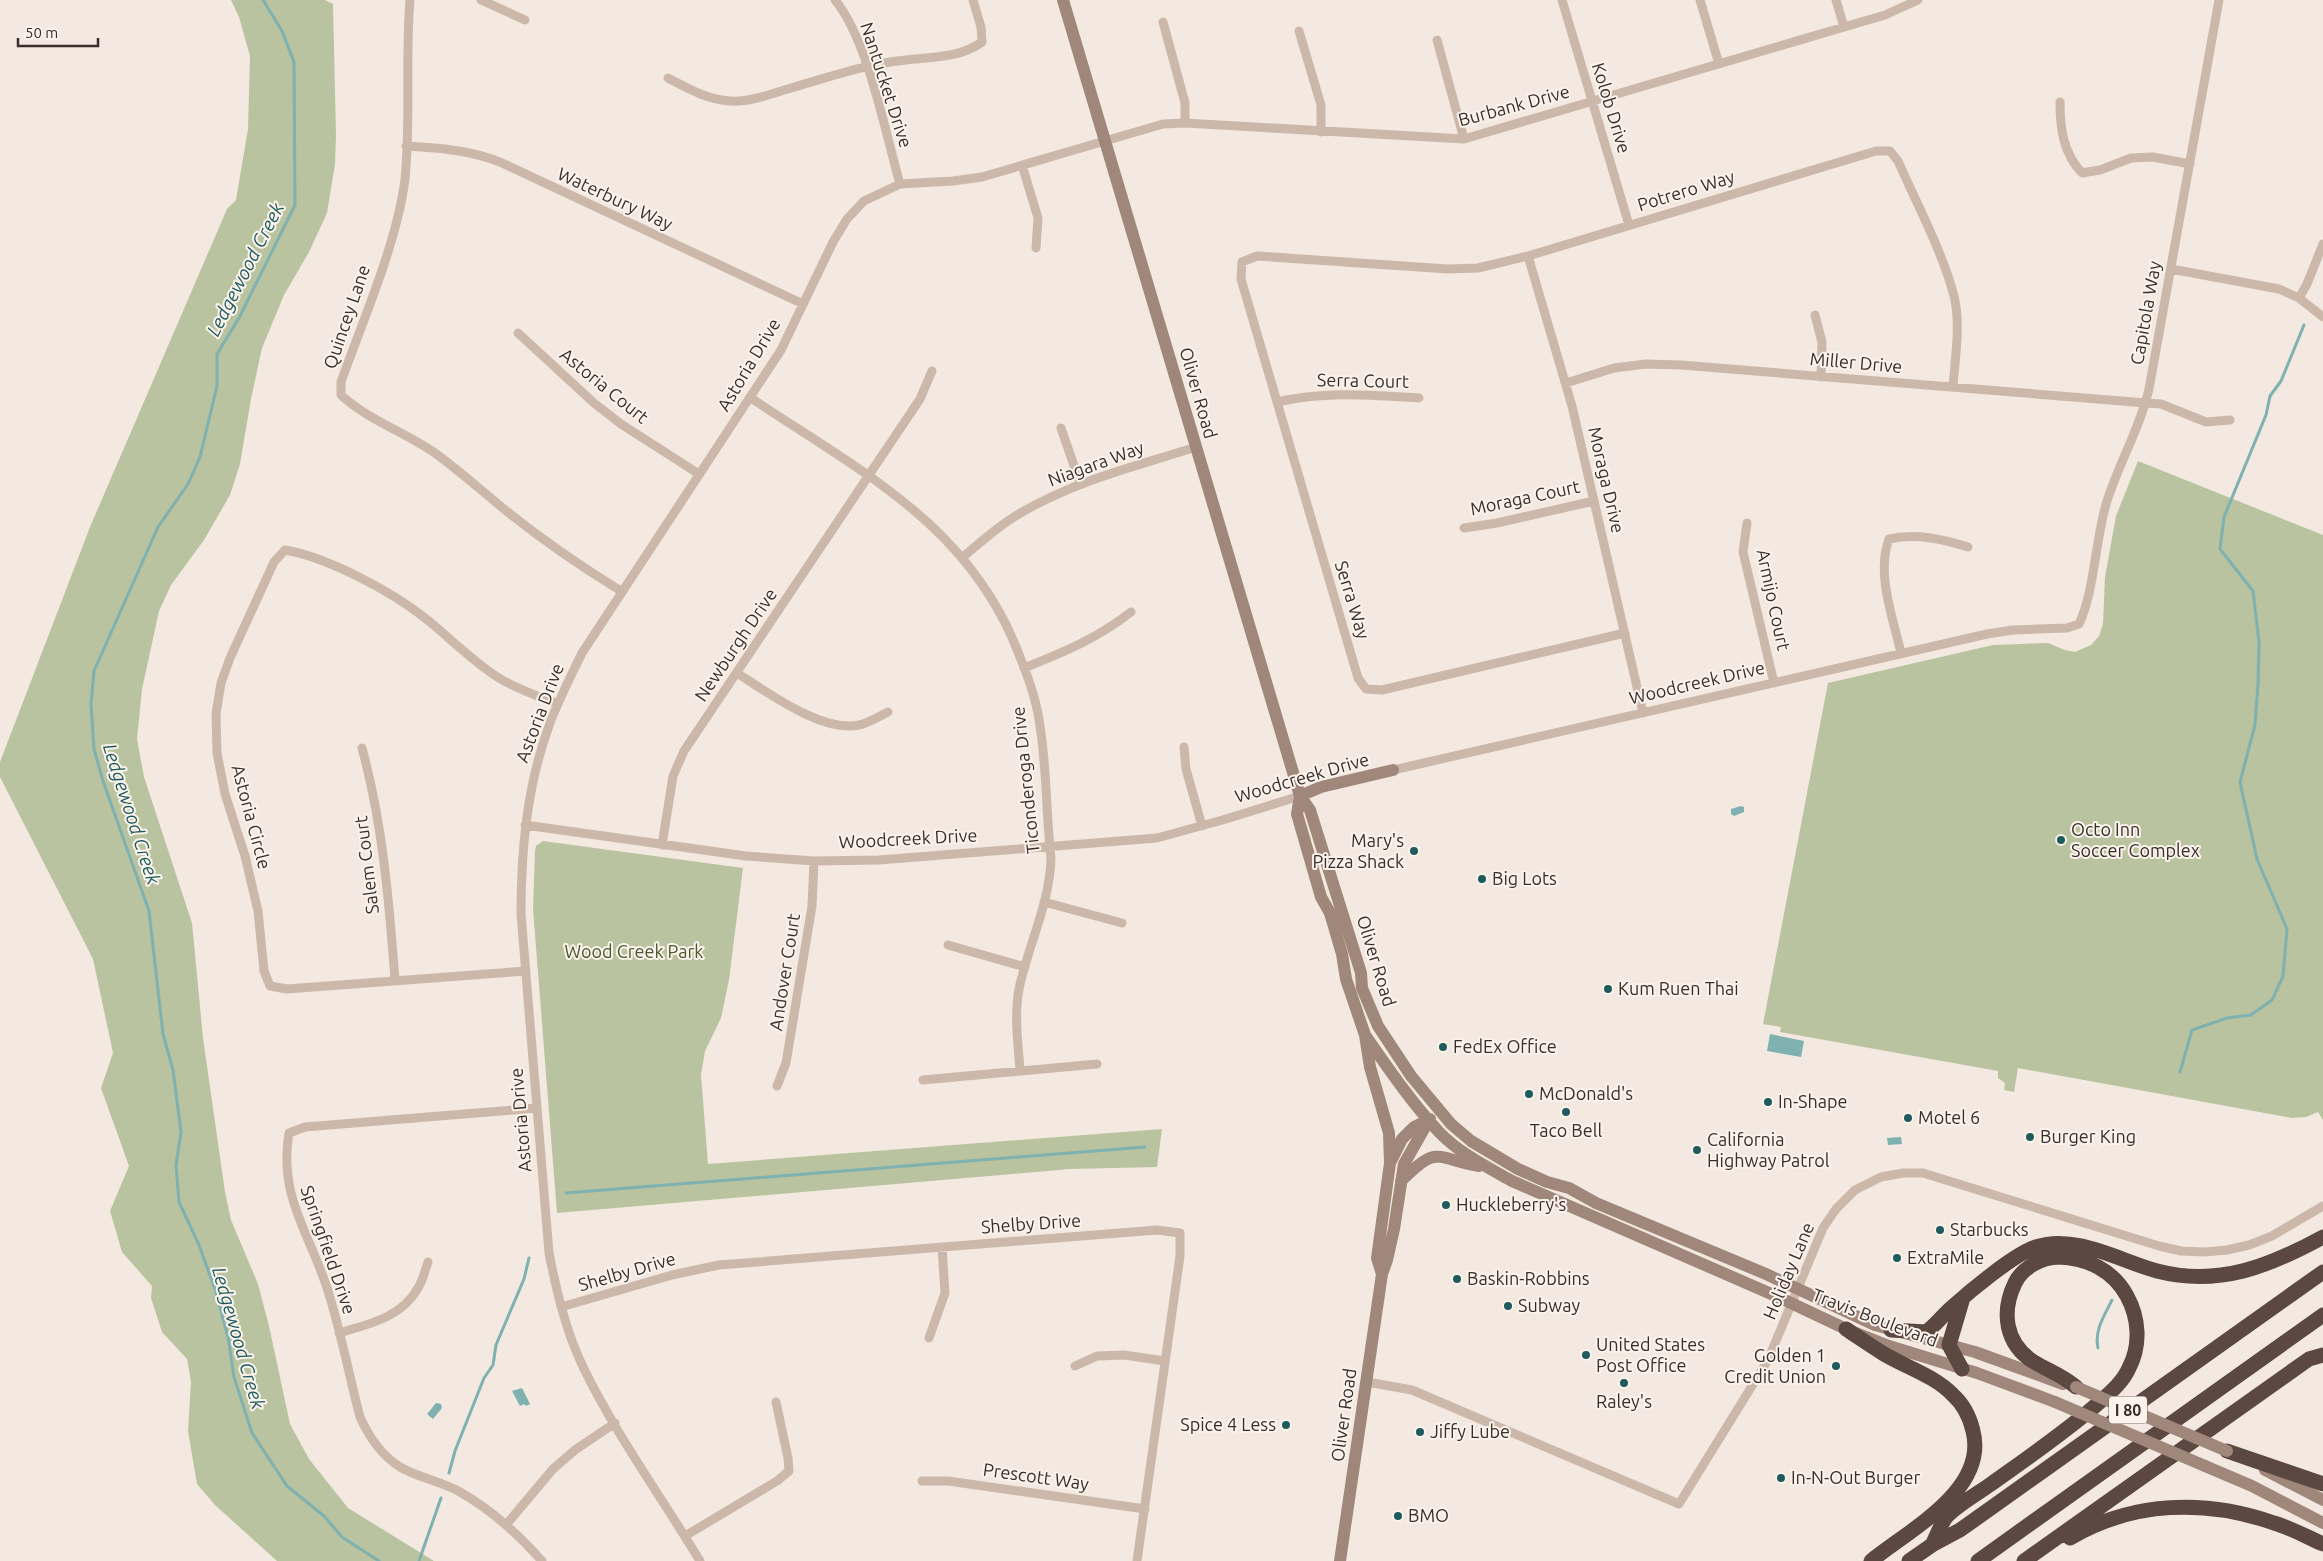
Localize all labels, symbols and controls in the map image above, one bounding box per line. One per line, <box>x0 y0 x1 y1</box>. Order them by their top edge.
scale bar <box>18 15 98 47</box>
street label: Nantucket Drive <box>857 20 917 150</box>
text: 50 m <box>25 24 58 41</box>
street label: Kolob Drive <box>1589 60 1635 155</box>
street label: Burbank Drive <box>1456 81 1572 129</box>
street label: Waterbury Way <box>555 163 676 234</box>
street label: Potrero Way <box>1635 166 1737 214</box>
water label: Ledgewood Creek <box>202 198 288 339</box>
street label: Capitola Way <box>2126 259 2164 366</box>
street label: Quincey Lane <box>319 262 374 372</box>
street label: Astoria Drive <box>713 315 784 414</box>
street label: Astoria Court <box>557 344 653 427</box>
street label: Oliver Road <box>1176 345 1222 441</box>
street label: Miller Drive <box>1809 348 1903 376</box>
street label: Serra Court <box>1317 369 1409 391</box>
street label: Moraga Drive <box>1585 425 1629 535</box>
street label: Niagara Way <box>1045 436 1147 490</box>
street label: Moraga Court <box>1468 476 1581 518</box>
street label: Armijo Court <box>1753 547 1794 652</box>
street label: Serra Way <box>1332 558 1374 641</box>
street label: Newburgh Drive <box>690 584 780 705</box>
street label: Woodcreek Drive <box>1627 657 1767 707</box>
street label: Astoria Drive <box>511 660 567 765</box>
street label: Ticonderoga Drive <box>1007 705 1043 855</box>
water label: Ledgewood Creek <box>99 741 165 888</box>
street label: Woodcreek Drive <box>1232 748 1371 806</box>
street label: Astoria Circle <box>228 762 275 871</box>
street label: Salem Court <box>350 815 382 915</box>
place label: Octo Inn Soccer Complex <box>2071 819 2200 860</box>
street label: Woodcreek Drive <box>838 824 978 852</box>
place label: Mary's Pizza Shack <box>1313 830 1404 871</box>
marker: Octo Inn Soccer Complex <box>2055 834 2067 846</box>
marker: Mary's Pizza Shack <box>1408 845 1420 857</box>
place label: Big Lots <box>1492 868 1557 888</box>
marker: Big Lots <box>1476 873 1488 885</box>
street label: Andover Court <box>765 912 803 1032</box>
street label: Oliver Road <box>1354 913 1400 1009</box>
park label: Wood Creek Park <box>565 941 703 961</box>
place label: Kum Ruen Thai <box>1618 978 1739 998</box>
marker: Kum Ruen Thai <box>1602 983 1614 995</box>
place label: FedEx Office <box>1453 1036 1557 1056</box>
marker: FedEx Office <box>1437 1041 1449 1053</box>
street label: Astoria Drive <box>505 1067 535 1173</box>
place label: McDonald's <box>1539 1083 1633 1103</box>
marker: McDonald's <box>1523 1088 1535 1100</box>
place label: In-Shape <box>1778 1091 1848 1111</box>
marker: In-Shape <box>1762 1096 1774 1108</box>
marker: Taco Bell <box>1560 1106 1572 1118</box>
place label: Motel 6 <box>1918 1107 1980 1127</box>
marker: Motel 6 <box>1902 1112 1914 1124</box>
place label: Taco Bell <box>1530 1120 1602 1140</box>
place label: Burger King <box>2040 1126 2136 1146</box>
place label: California Highway Patrol <box>1707 1129 1830 1170</box>
marker: Burger King <box>2024 1131 2036 1143</box>
marker: California Highway Patrol <box>1691 1144 1703 1156</box>
street label: Springfield Drive <box>298 1183 360 1317</box>
place label: Huckleberry's <box>1456 1194 1566 1214</box>
marker: Huckleberry's <box>1440 1199 1452 1211</box>
street label: Shelby Drive <box>980 1210 1082 1236</box>
street label: Holiday Lane <box>1759 1219 1817 1322</box>
place label: Starbucks <box>1950 1219 2029 1239</box>
marker: Starbucks <box>1934 1224 1946 1236</box>
place label: ExtraMile <box>1907 1247 1984 1267</box>
street label: Shelby Drive <box>576 1248 678 1294</box>
marker: ExtraMile <box>1891 1252 1903 1264</box>
water label: Ledgewood Creek <box>208 1264 270 1412</box>
place label: Baskin-Robbins <box>1467 1268 1590 1288</box>
marker: Baskin-Robbins <box>1451 1273 1463 1285</box>
street label: Travis Boulevard <box>1810 1284 1941 1350</box>
place label: Subway <box>1518 1295 1580 1315</box>
marker: Subway <box>1502 1300 1514 1312</box>
place label: United States Post Office <box>1596 1334 1705 1375</box>
place label: Golden 1 Credit Union <box>1724 1345 1826 1386</box>
marker: United States Post Office <box>1580 1349 1592 1361</box>
marker: Golden 1 Credit Union <box>1830 1360 1842 1372</box>
street label: Oliver Road <box>1327 1367 1359 1463</box>
marker: Raley's <box>1618 1377 1630 1389</box>
place label: Raley's <box>1596 1391 1652 1411</box>
road number: I 80 <box>2109 1396 2147 1424</box>
place label: Spice 4 Less <box>1180 1414 1276 1434</box>
marker: Spice 4 Less <box>1280 1419 1292 1431</box>
place label: Jiffy Lube <box>1430 1421 1510 1441</box>
marker: Jiffy Lube <box>1414 1426 1426 1438</box>
street label: Prescott Way <box>982 1459 1091 1493</box>
place label: In-N-Out Burger <box>1791 1467 1920 1487</box>
marker: In-N-Out Burger <box>1775 1472 1787 1484</box>
place label: BMO <box>1408 1505 1449 1525</box>
marker: BMO <box>1392 1510 1404 1522</box>

